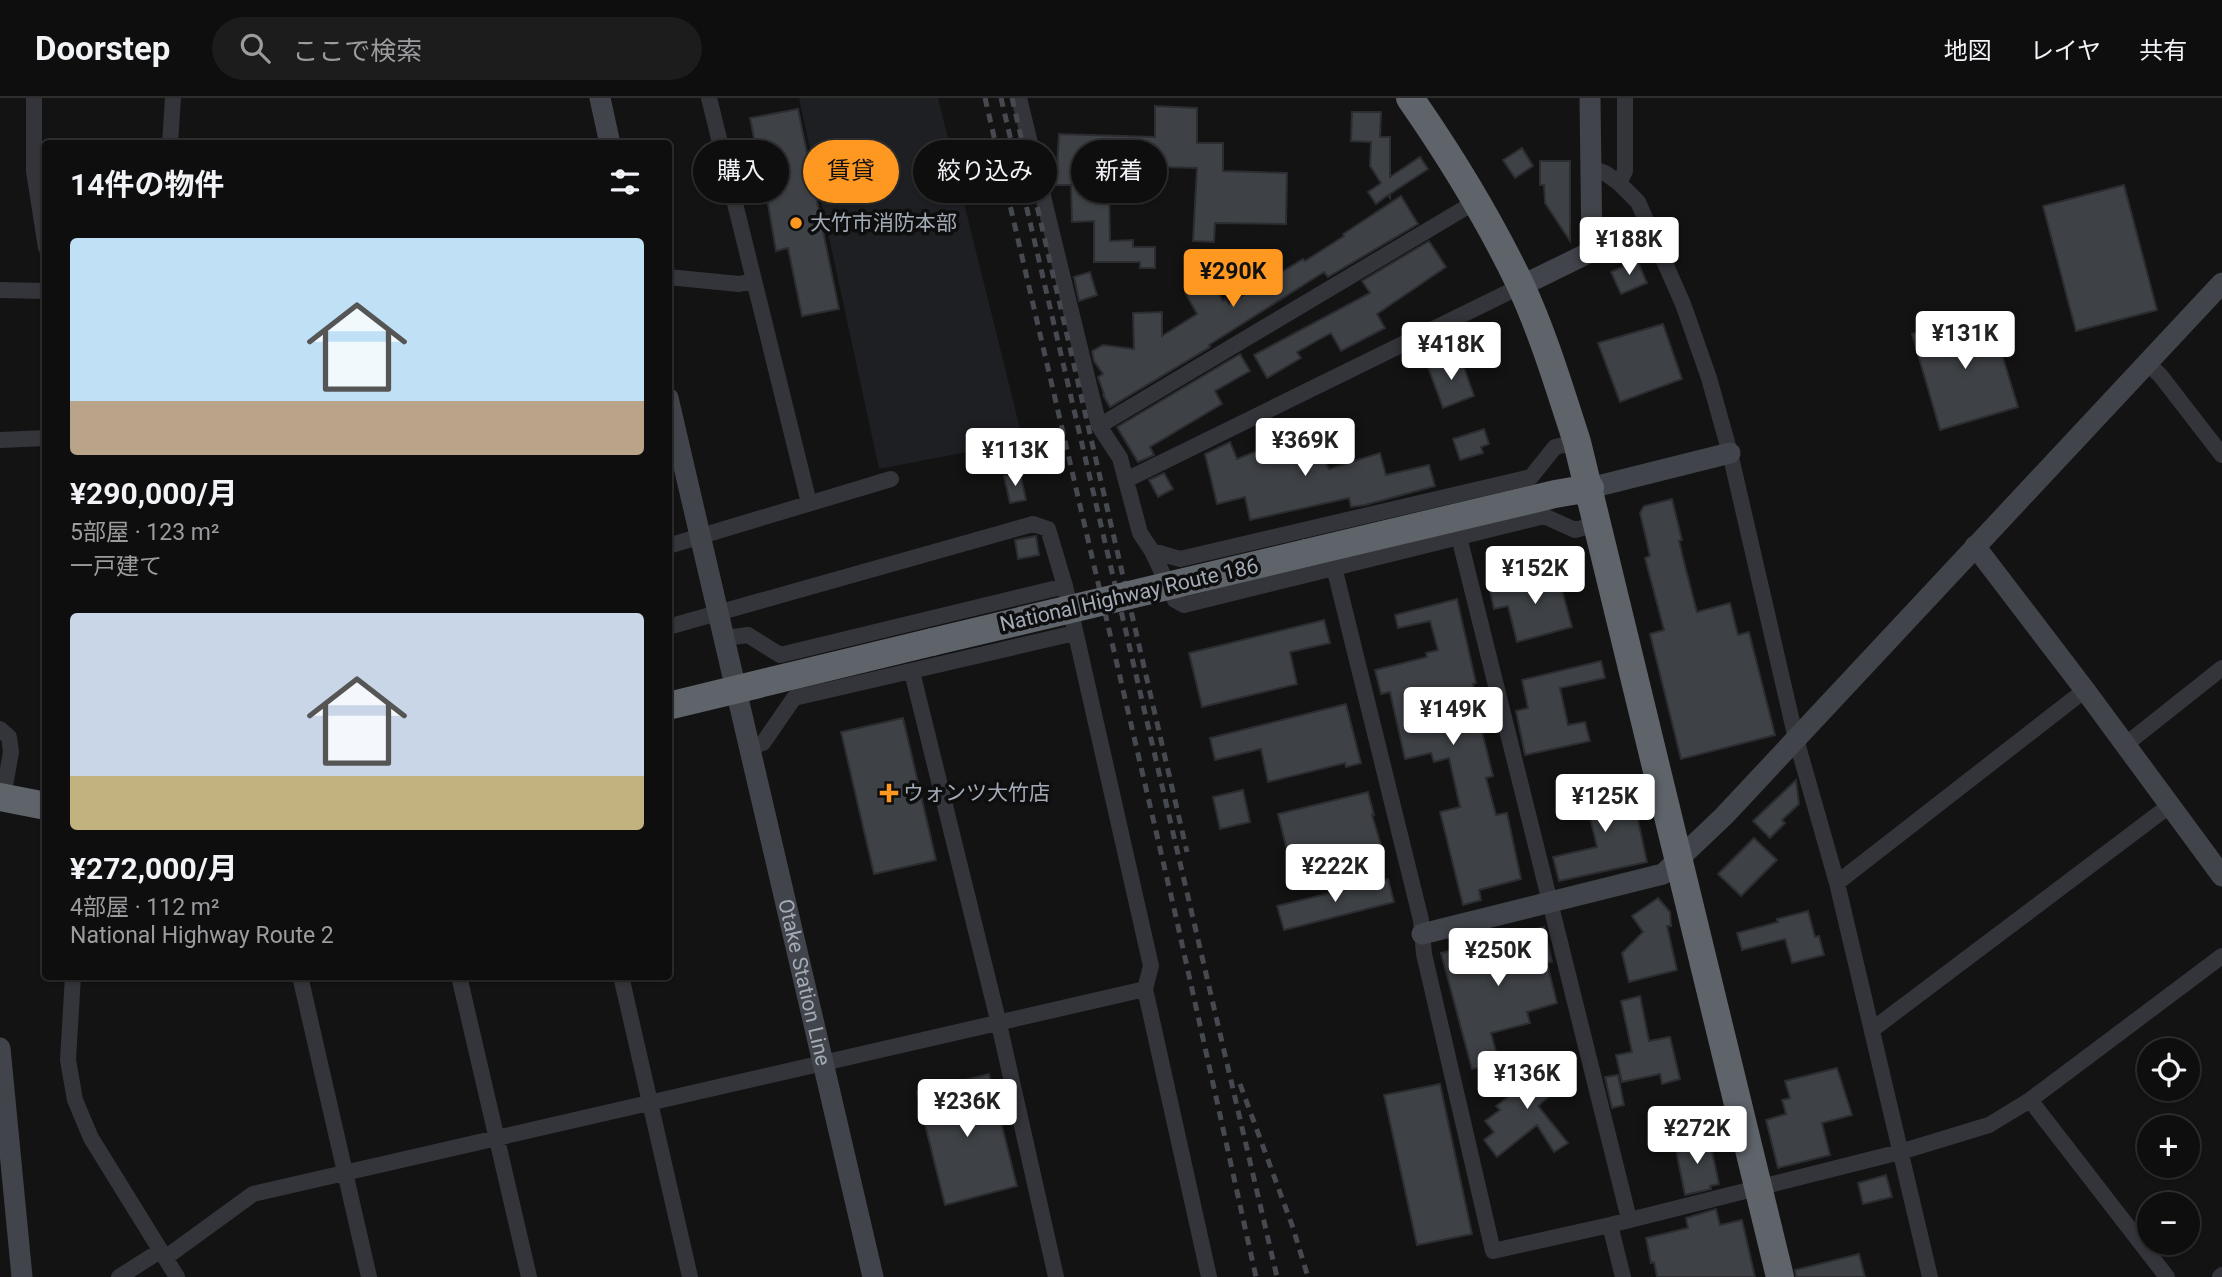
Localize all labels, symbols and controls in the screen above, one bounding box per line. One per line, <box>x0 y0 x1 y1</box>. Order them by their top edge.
search box <box>212 17 702 80</box>
text: Doorstep <box>35 29 170 68</box>
icon: search <box>236 29 274 67</box>
text: ここで検索 <box>292 36 422 66</box>
text: 地図 <box>1944 37 1992 65</box>
text: レイヤ <box>2030 37 2101 65</box>
text: 共有 <box>2139 37 2187 65</box>
chip: 購入 <box>693 140 789 203</box>
chip: 賃貸 <box>803 140 899 203</box>
chip: 絞り込み <box>913 140 1057 203</box>
chip: 新着 <box>1071 140 1167 203</box>
icon: filters <box>606 163 644 201</box>
text: 14件の物件 <box>70 167 224 202</box>
place label: 大竹市消防本部 <box>810 211 957 235</box>
marker: 大竹市消防本部 <box>788 215 804 231</box>
pin: ¥188K <box>1580 218 1678 277</box>
text: ¥188K <box>1596 226 1662 253</box>
pin: ¥290K <box>1184 250 1282 309</box>
text: ¥290K <box>1200 258 1266 285</box>
icon: home <box>294 284 420 410</box>
pin: ¥131K <box>1916 312 2014 371</box>
text: ¥131K <box>1932 320 1998 347</box>
pin: ¥418K <box>1402 322 1500 382</box>
text: ¥418K <box>1418 331 1484 358</box>
pin: ¥369K <box>1256 418 1354 478</box>
text: ¥369K <box>1272 427 1338 454</box>
pin: ¥113K <box>966 428 1064 488</box>
text: ¥113K <box>982 437 1048 464</box>
text: ¥290,000/月 <box>70 476 238 511</box>
text: 5部屋 · 123 m² <box>70 519 219 546</box>
pin: ¥152K <box>1486 546 1584 606</box>
text: 一戸建て <box>70 553 162 580</box>
street label: National Highway Route 186 <box>997 554 1261 636</box>
text: ¥152K <box>1502 555 1568 582</box>
icon: home <box>294 658 420 784</box>
pin: ¥149K <box>1404 688 1502 747</box>
text: ¥149K <box>1420 696 1486 723</box>
pin: ¥125K <box>1556 774 1654 834</box>
place label: ウォンツ大竹店 <box>903 781 1050 805</box>
text: ¥125K <box>1572 783 1638 810</box>
marker: ウォンツ大竹店 <box>881 785 897 801</box>
pin: ¥222K <box>1286 844 1384 904</box>
text: ¥272,000/月 <box>70 851 238 886</box>
text: ¥222K <box>1302 853 1368 880</box>
text: 4部屋 · 112 m² <box>70 894 219 921</box>
street label: Otake Station Line <box>773 897 835 1068</box>
text: National Highway Route 2 <box>70 922 334 949</box>
pin: ¥250K <box>1449 928 1547 988</box>
text: ¥250K <box>1465 937 1531 964</box>
map controls <box>2137 1038 2200 1255</box>
button: locate <box>2137 1038 2200 1101</box>
pin: ¥136K <box>1478 1052 1576 1111</box>
text: ¥136K <box>1494 1060 1560 1087</box>
pin: ¥236K <box>918 1080 1016 1139</box>
text: ¥236K <box>934 1088 1000 1115</box>
pin: ¥272K <box>1648 1107 1746 1166</box>
text: ¥272K <box>1664 1115 1730 1142</box>
button: + <box>2137 1115 2200 1178</box>
button: − <box>2137 1192 2200 1255</box>

